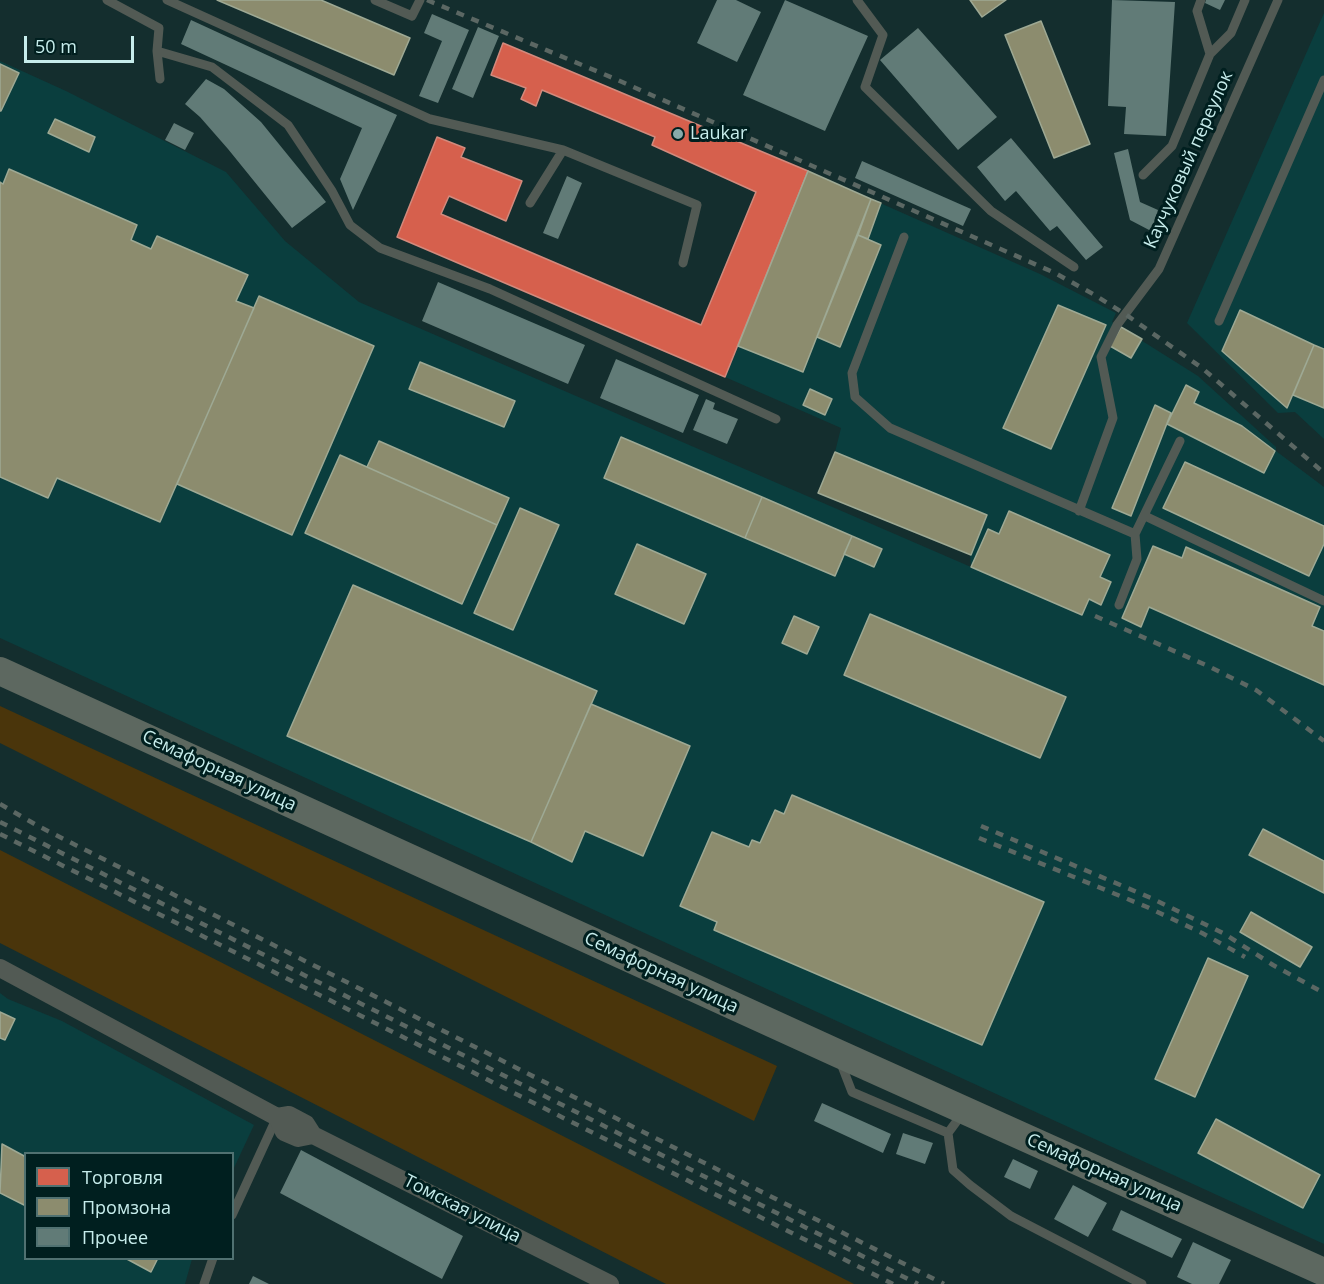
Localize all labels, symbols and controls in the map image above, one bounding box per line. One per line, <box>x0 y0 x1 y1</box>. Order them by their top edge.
scale bar <box>27 24 136 62</box>
text: 50 m <box>35 34 77 58</box>
street label: Каучуковый переулок <box>1140 68 1238 252</box>
place label: Laukar <box>690 123 747 145</box>
marker: Laukar <box>671 127 685 141</box>
street label: Семафорная улица <box>139 726 299 816</box>
street label: Семафорная улица <box>581 928 741 1018</box>
street label: Семафорная улица <box>1023 1129 1185 1217</box>
legend <box>24 1152 234 1260</box>
text: Торговля <box>82 1165 163 1189</box>
street label: Томская улица <box>400 1170 524 1248</box>
text: Промзона <box>82 1195 171 1219</box>
text: Прочее <box>82 1225 148 1249</box>

